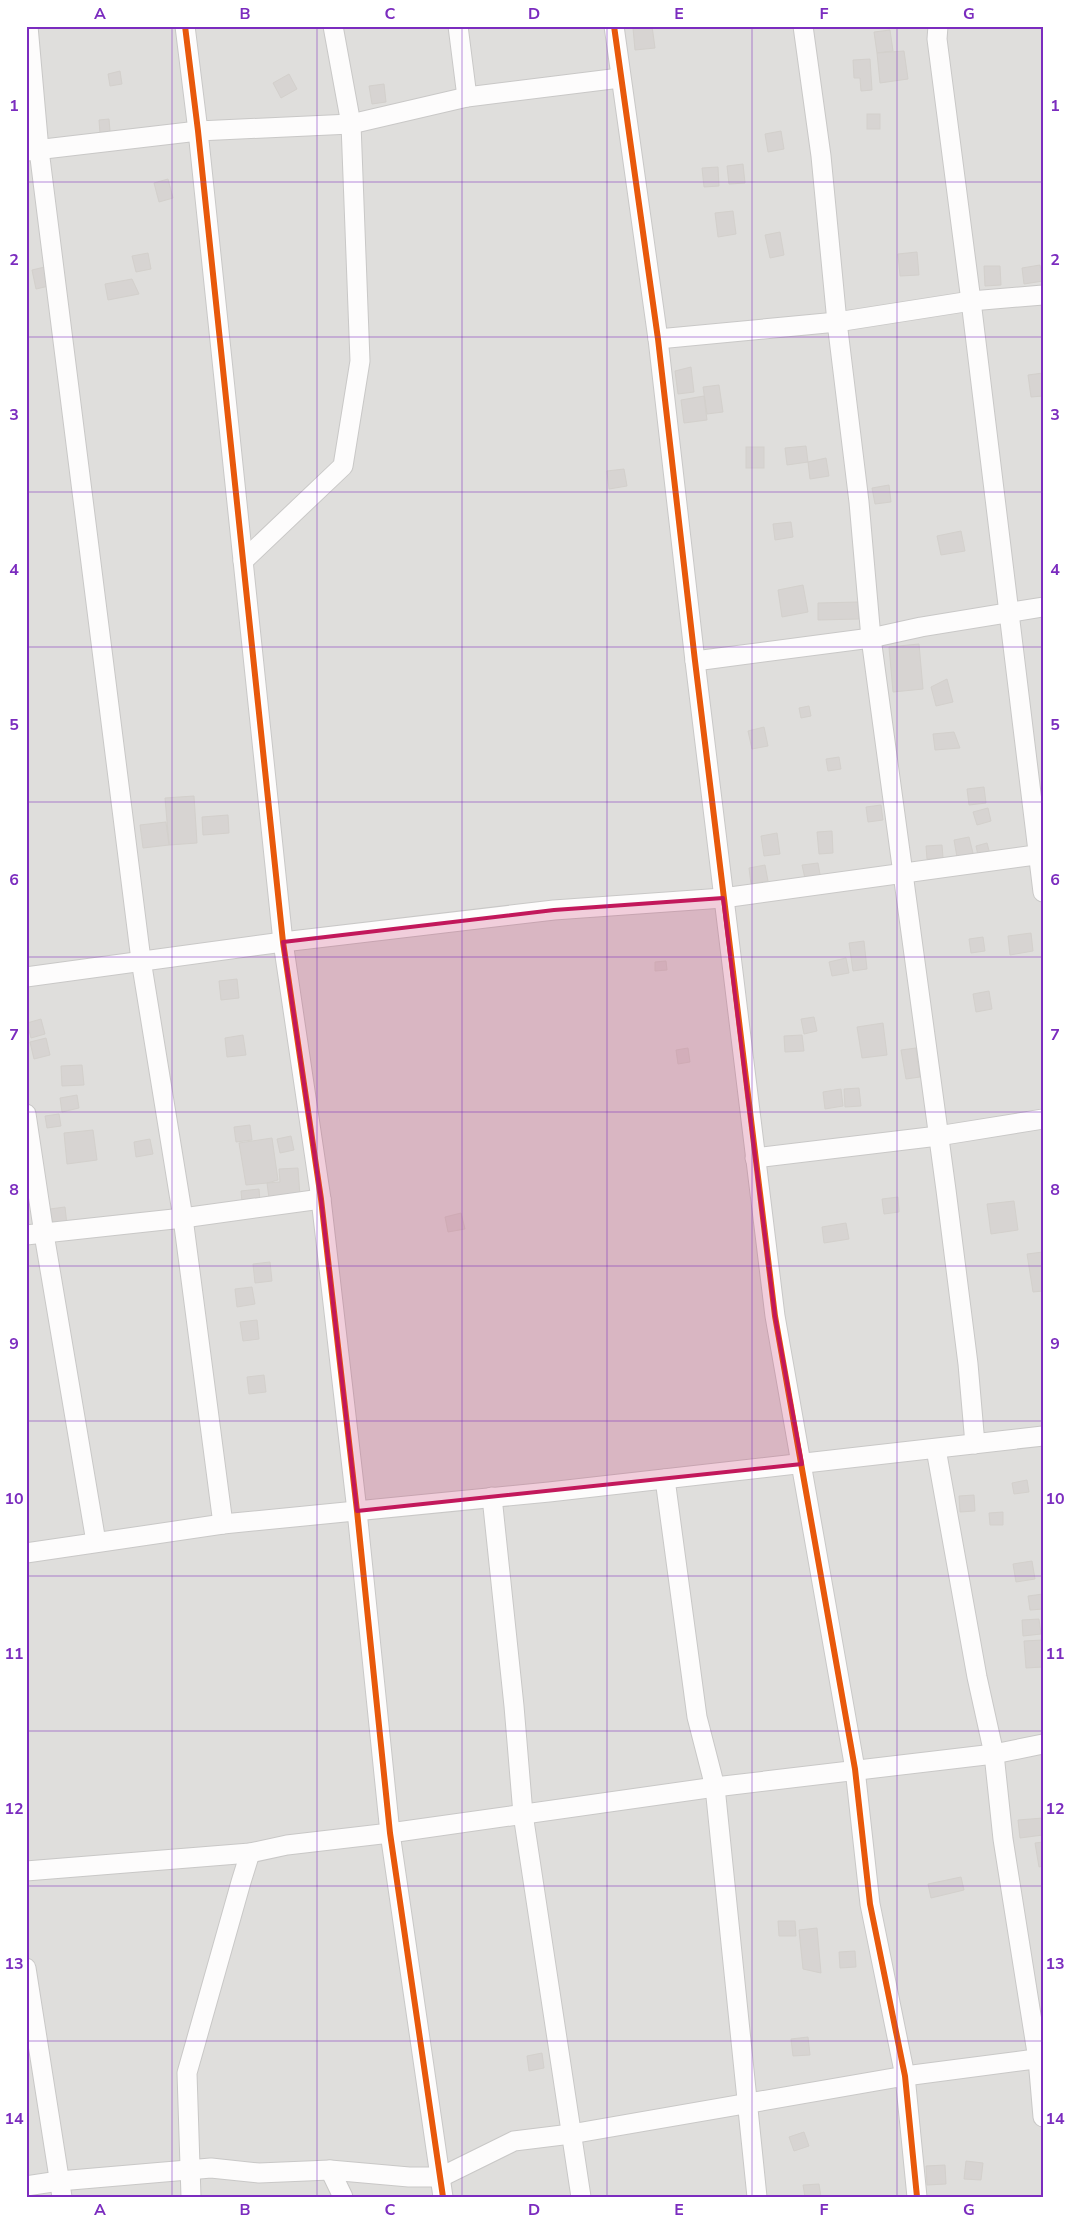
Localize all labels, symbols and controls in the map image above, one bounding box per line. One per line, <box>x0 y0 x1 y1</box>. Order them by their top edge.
text: A <box>94 3 106 25</box>
text: B <box>239 3 251 25</box>
text: C <box>385 3 396 25</box>
text: D <box>528 3 540 25</box>
text: E <box>674 3 684 25</box>
text: F <box>820 3 829 25</box>
text: G <box>963 3 975 25</box>
text: 1 <box>9 95 19 117</box>
text: 1 <box>1050 95 1060 117</box>
text: 2 <box>9 249 19 271</box>
text: 2 <box>1050 249 1060 271</box>
text: 3 <box>9 404 19 426</box>
text: 3 <box>1050 404 1060 426</box>
text: 4 <box>9 559 19 581</box>
text: 4 <box>1050 559 1060 581</box>
text: 5 <box>9 714 19 736</box>
text: 5 <box>1050 714 1060 736</box>
text: 6 <box>9 869 19 891</box>
text: 6 <box>1050 869 1060 891</box>
text: 7 <box>9 1024 19 1046</box>
text: 7 <box>1050 1024 1060 1046</box>
text: 8 <box>9 1179 19 1201</box>
text: 8 <box>1050 1179 1060 1201</box>
text: 9 <box>9 1333 19 1355</box>
text: 9 <box>1050 1333 1060 1355</box>
text: 10 <box>4 1488 24 1510</box>
text: 10 <box>1045 1488 1065 1510</box>
text: 11 <box>4 1643 24 1665</box>
text: 11 <box>1045 1643 1065 1665</box>
text: 12 <box>4 1798 24 1820</box>
text: 12 <box>1045 1798 1065 1820</box>
text: 13 <box>4 1953 24 1975</box>
text: 13 <box>1045 1953 1065 1975</box>
text: 14 <box>4 2108 24 2130</box>
text: 14 <box>1045 2108 1065 2130</box>
text: A <box>94 2199 106 2221</box>
text: B <box>239 2199 251 2221</box>
text: C <box>385 2199 396 2221</box>
text: D <box>528 2199 540 2221</box>
text: E <box>674 2199 684 2221</box>
text: F <box>820 2199 829 2221</box>
text: G <box>963 2199 975 2221</box>

